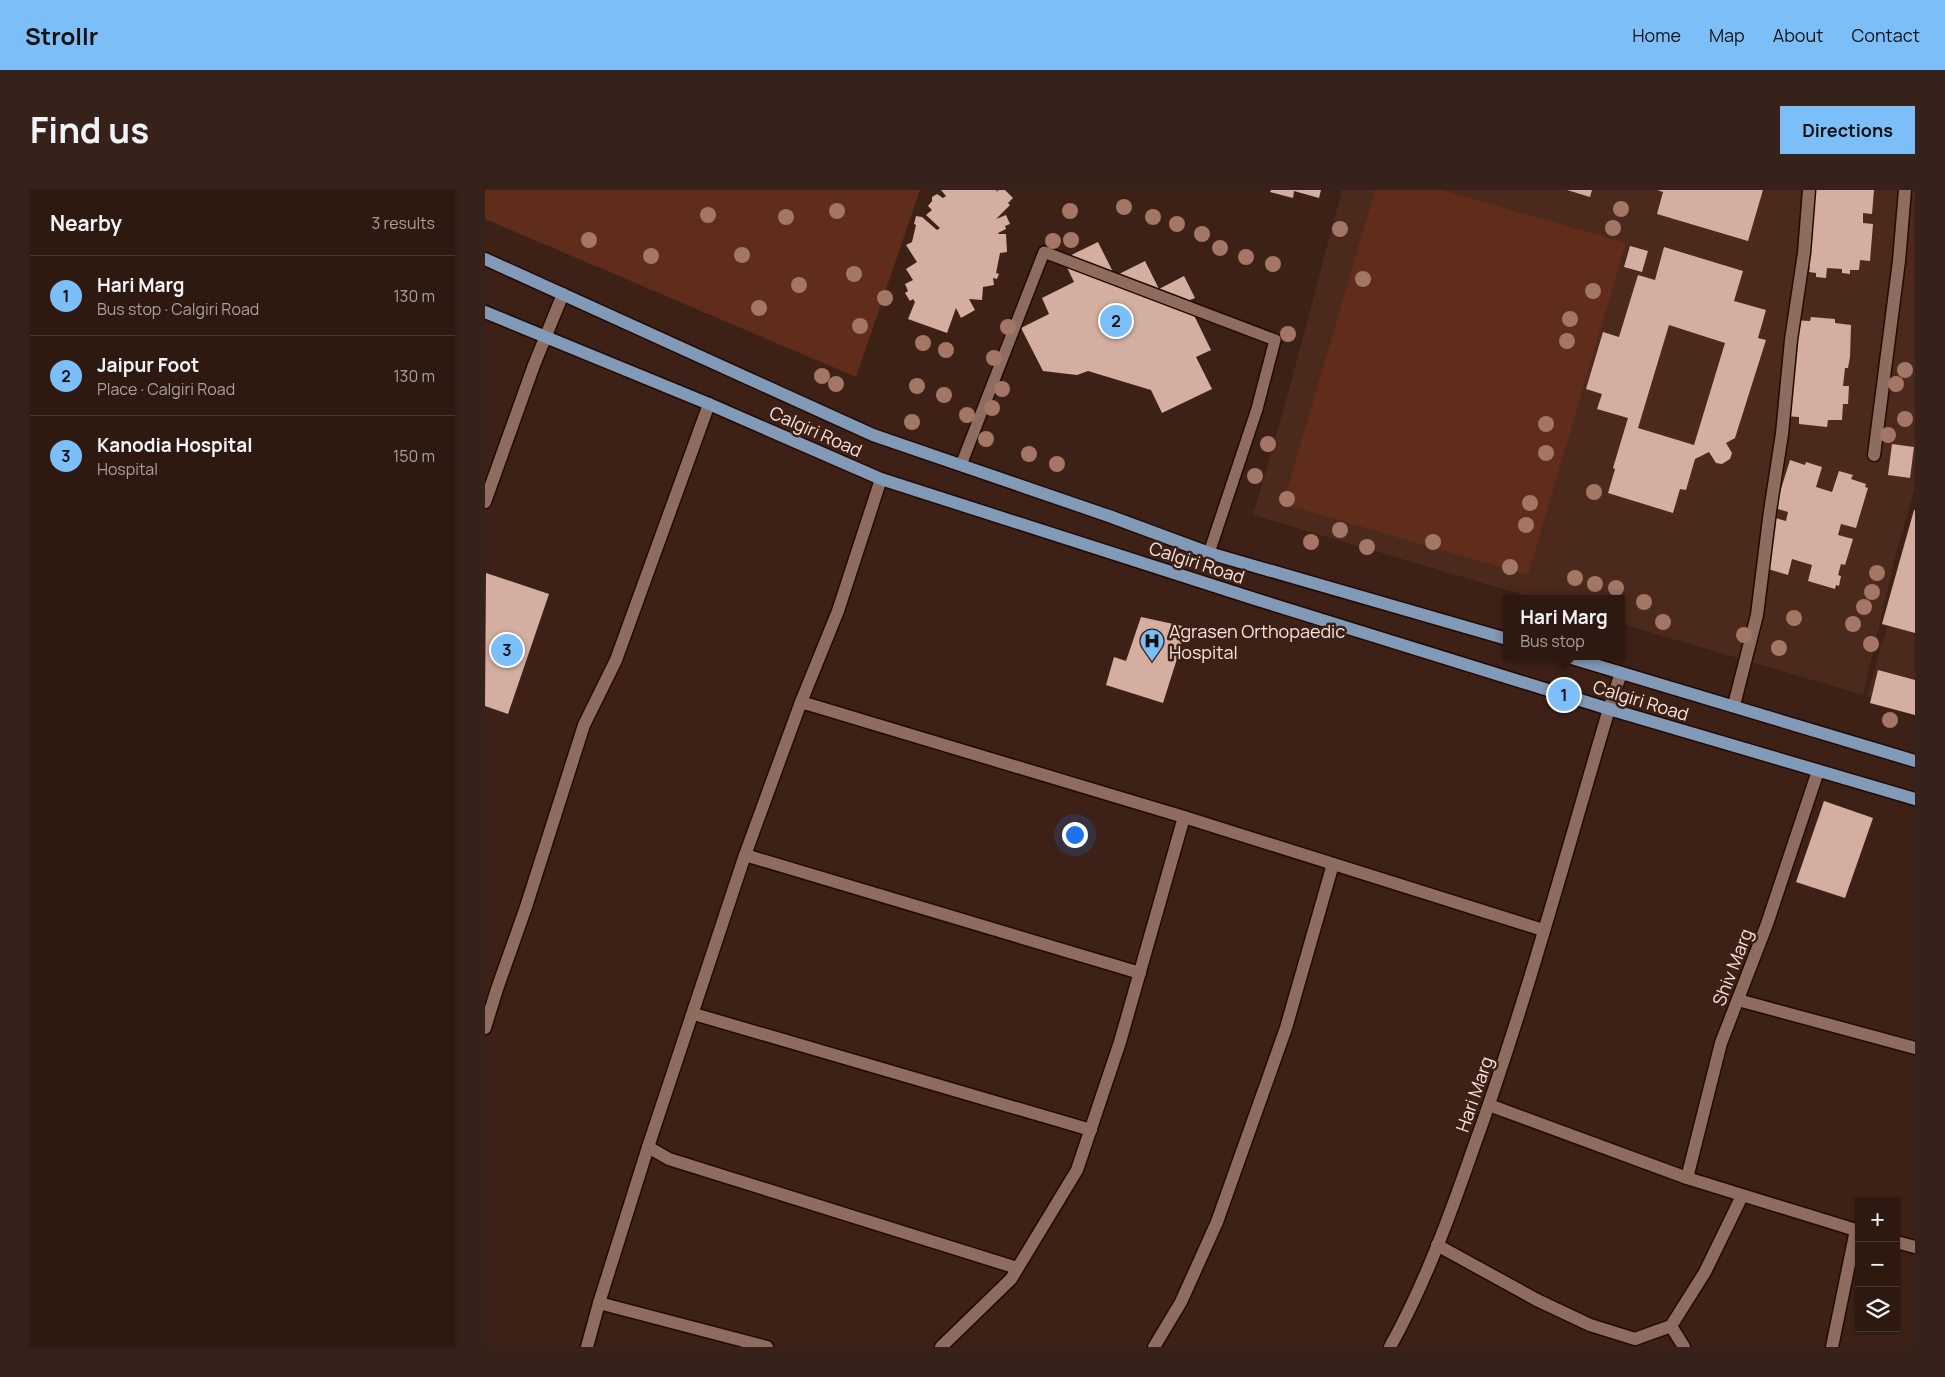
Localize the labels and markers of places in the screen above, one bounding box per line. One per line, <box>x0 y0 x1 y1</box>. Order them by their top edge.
pin: 2 <box>1100 302 1132 340</box>
place label: Agrasen Orthopaedic Hospital <box>1169 619 1345 664</box>
hospital icon: Agrasen Orthopaedic Hospital <box>1139 628 1165 662</box>
pin: 3 <box>491 631 523 669</box>
pin: 1 <box>1548 676 1580 714</box>

